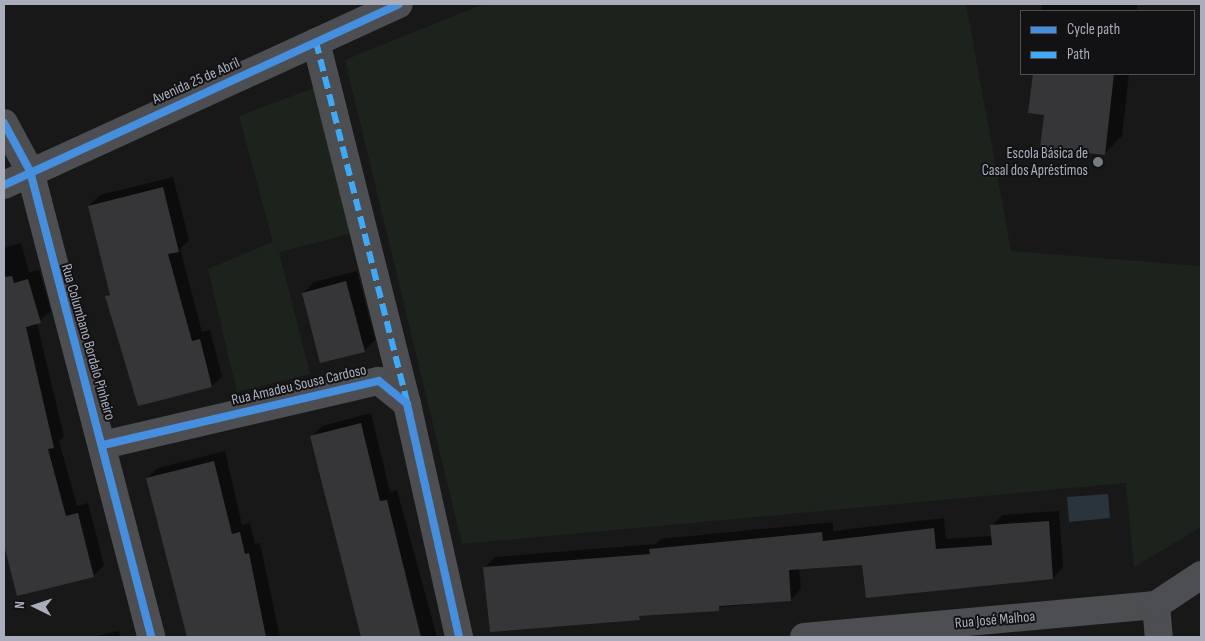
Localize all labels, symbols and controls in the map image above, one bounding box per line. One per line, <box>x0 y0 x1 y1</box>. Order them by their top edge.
legend <box>1020 10 1195 75</box>
text: Cycle path <box>1067 20 1120 39</box>
text: Path <box>1067 45 1090 64</box>
street label: Avenida 25 de Abril <box>150 54 242 108</box>
place label: Escola Básica de Casal dos Apréstimos <box>982 144 1088 179</box>
marker: Escola Básica de Casal dos Apréstimos <box>1092 156 1104 168</box>
street label: Rua Columbano Bordalo Pinheiro <box>57 262 119 422</box>
street label: Rua Amadeu Sousa Cardoso <box>230 361 368 409</box>
north arrow <box>10 581 60 631</box>
text: N <box>11 601 28 609</box>
street label: Rua José Malhoa <box>954 608 1036 632</box>

